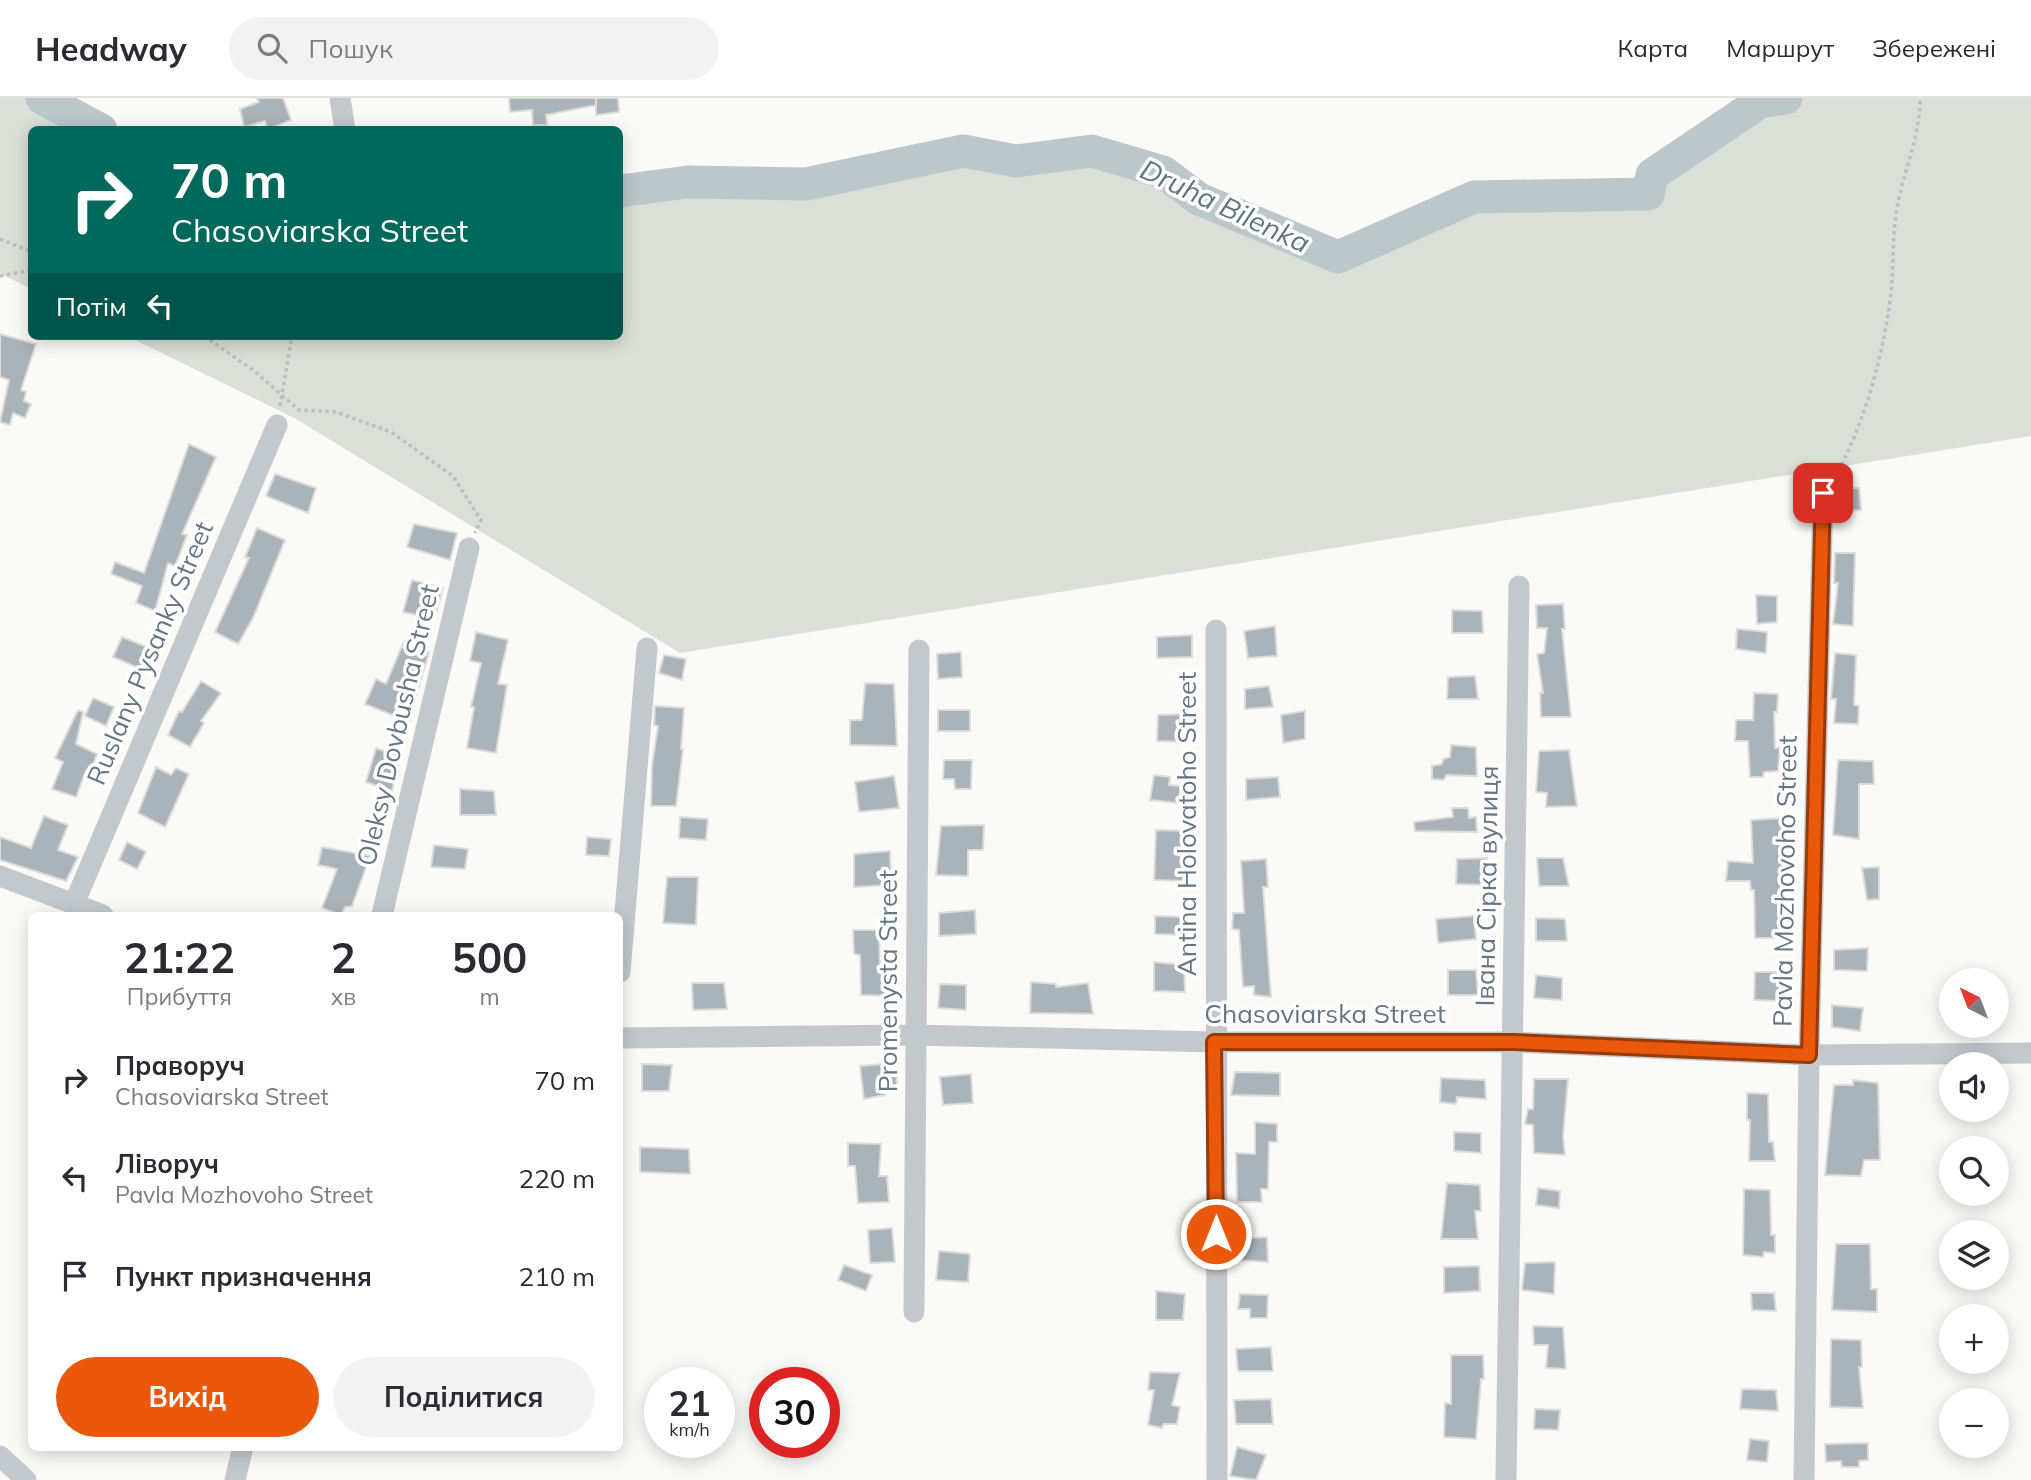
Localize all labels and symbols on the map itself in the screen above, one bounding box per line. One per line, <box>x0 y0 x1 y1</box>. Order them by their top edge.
water label: Druha Bilenka <box>1135 151 1315 260</box>
pin <box>1793 463 1853 523</box>
street label: Ruslany Pysanky Street <box>79 516 220 790</box>
street label: Oleksy Dovbusha Street <box>349 581 446 869</box>
street label: Antina Holovatoho Street <box>1170 672 1203 976</box>
street label: Pavla Mozhovoho Street <box>1765 735 1804 1027</box>
street label: Івана Сірка вулиця <box>1468 765 1505 1007</box>
street label: Promenysta Street <box>871 870 904 1092</box>
north arrow <box>1939 968 2009 1038</box>
street label: Chasoviarska Street <box>1204 997 1446 1030</box>
position arrow <box>1179 1197 1253 1271</box>
speed limit sign: 30 <box>749 1367 840 1458</box>

